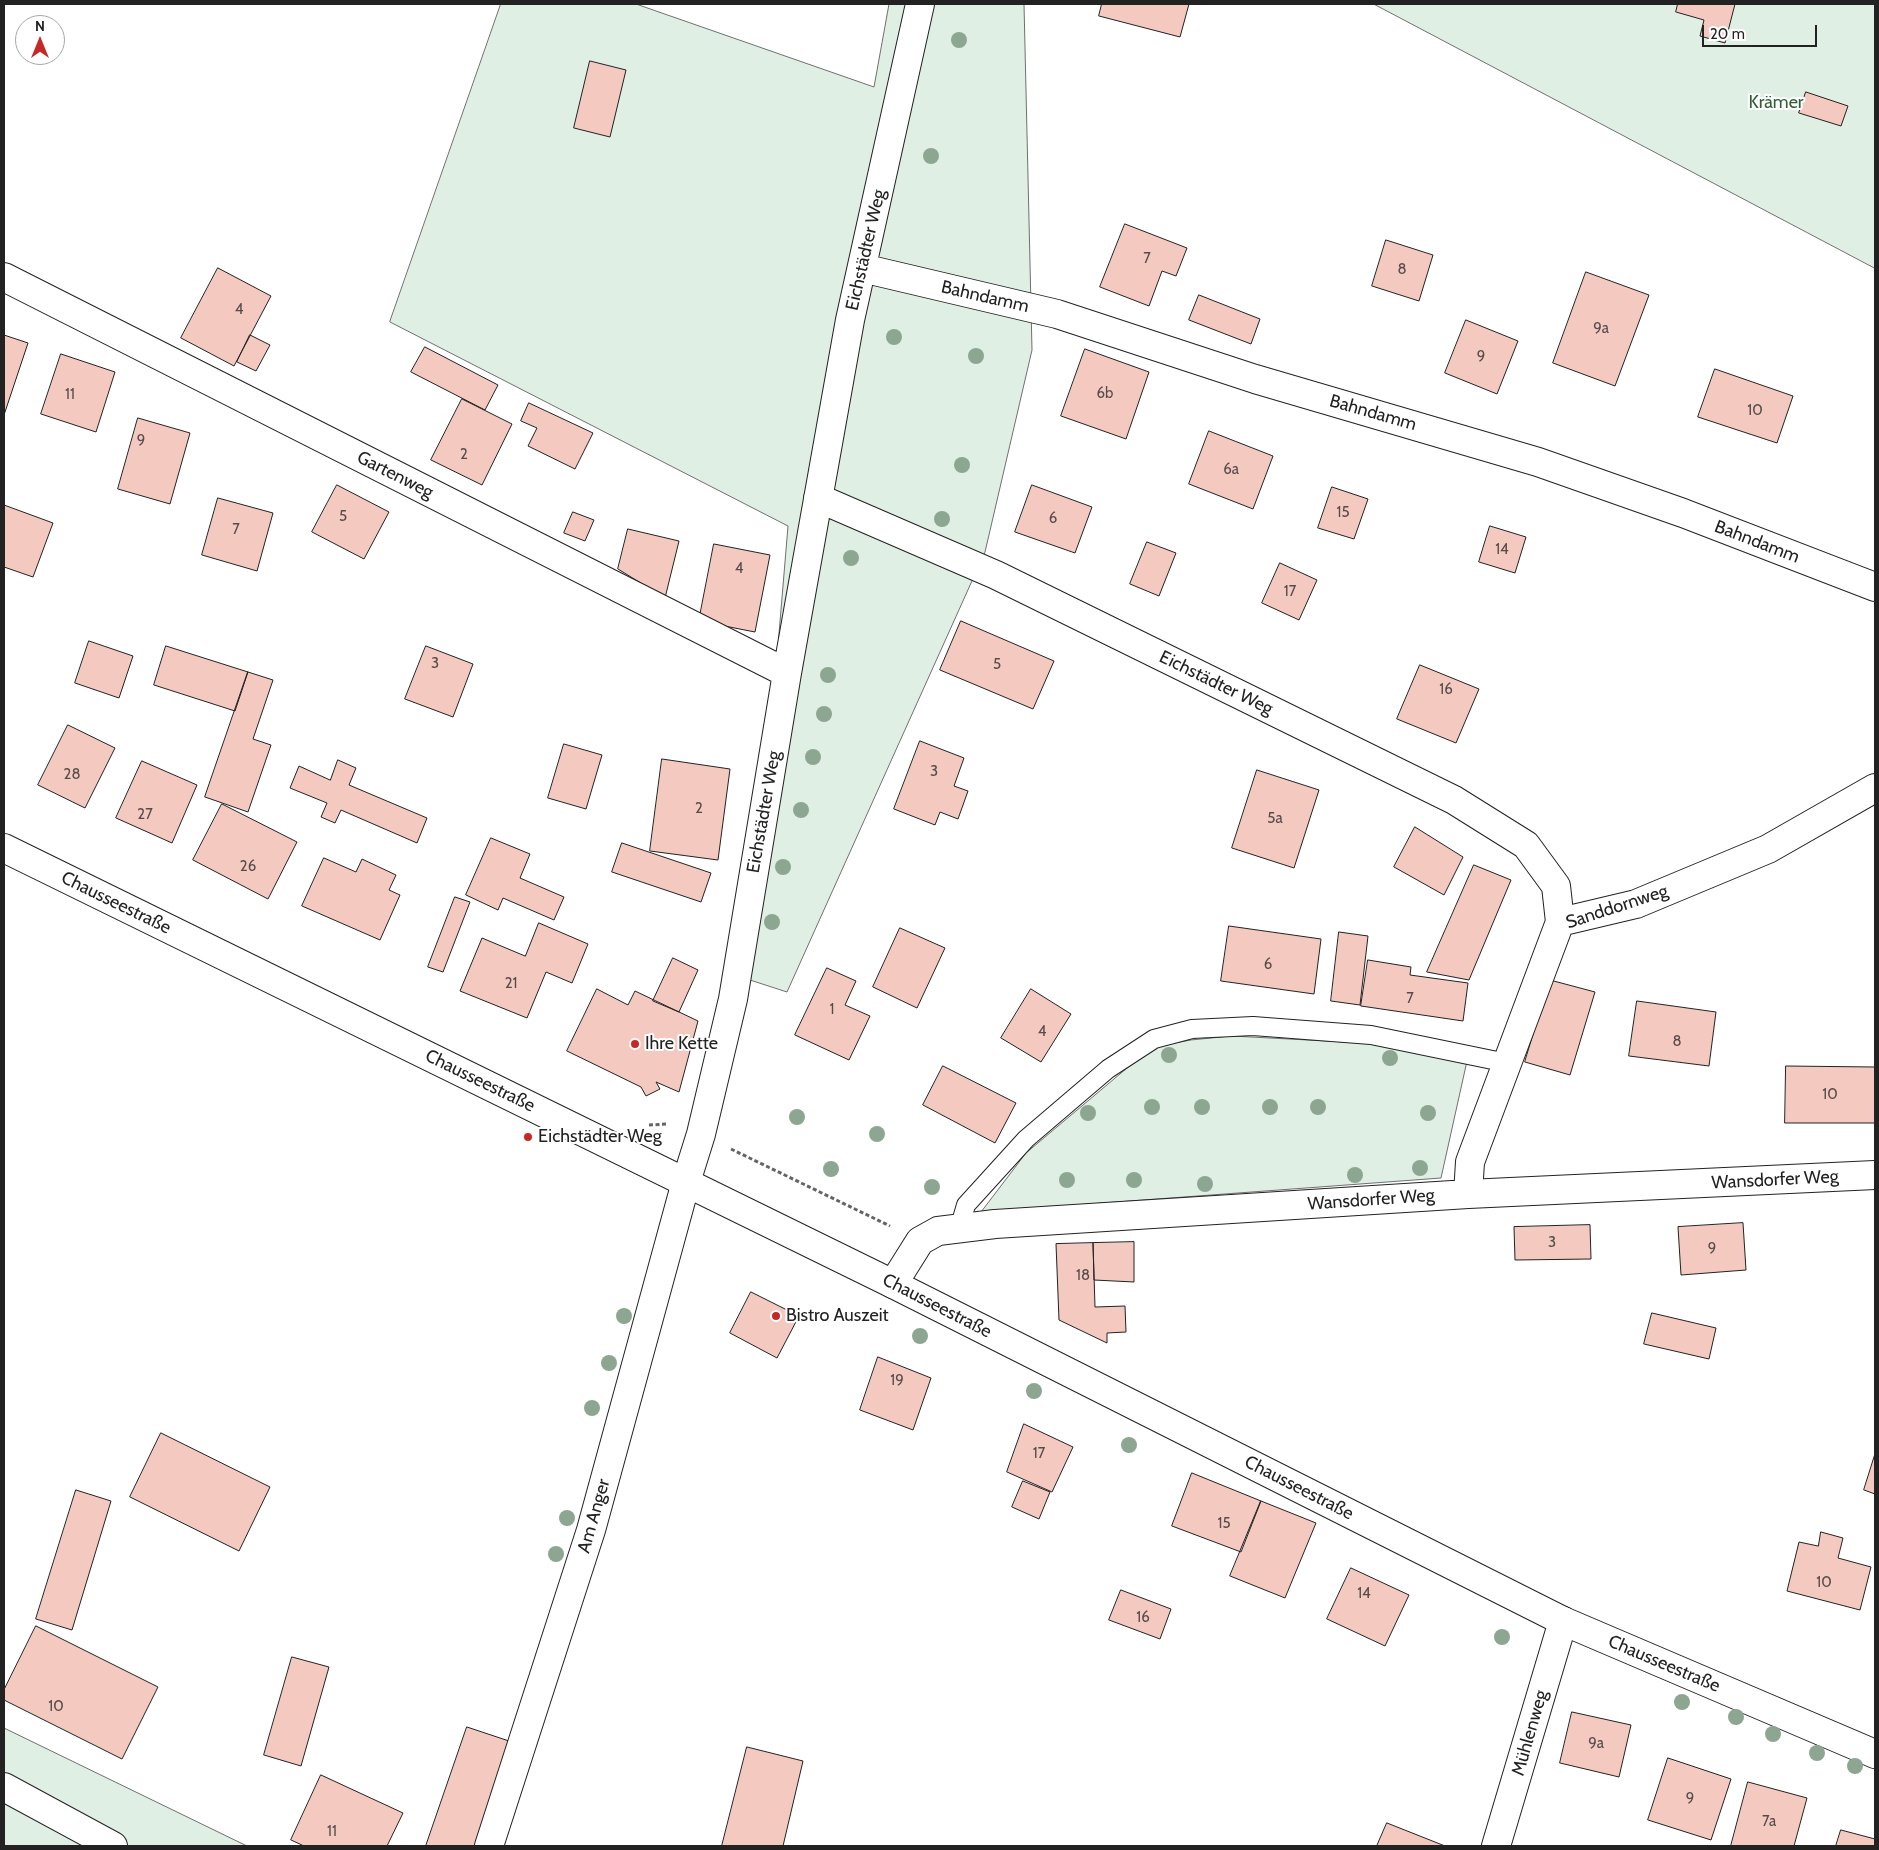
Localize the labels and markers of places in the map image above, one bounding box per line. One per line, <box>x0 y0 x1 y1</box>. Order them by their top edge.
place label: Ihre Kette <box>645 1033 718 1055</box>
marker: Ihre Kette <box>629 1038 641 1050</box>
place label: Eichstädter Weg <box>538 1126 662 1148</box>
marker: Eichstädter Weg <box>522 1131 534 1143</box>
place label: Bistro Auszeit <box>786 1305 889 1327</box>
marker: Bistro Auszeit <box>770 1310 782 1322</box>

